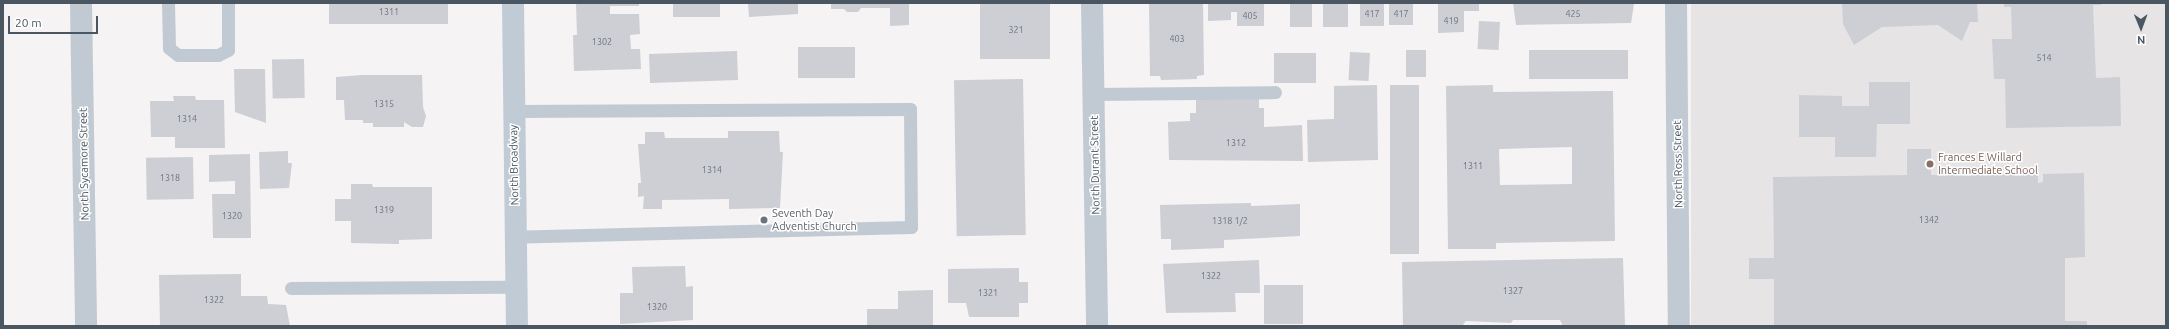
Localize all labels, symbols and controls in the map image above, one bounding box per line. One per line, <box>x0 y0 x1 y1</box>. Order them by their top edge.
house number: 1311 <box>379 7 399 17</box>
scale bar <box>10 8 100 34</box>
north arrow <box>2121 8 2161 48</box>
house number: 417 <box>1364 9 1380 19</box>
house number: 417 <box>1393 9 1409 19</box>
house number: 425 <box>1565 9 1581 19</box>
house number: 405 <box>1242 11 1258 21</box>
text: 20 m <box>15 16 42 29</box>
house number: 419 <box>1443 16 1459 26</box>
house number: 321 <box>1008 25 1024 35</box>
house number: 403 <box>1169 34 1185 44</box>
text: N <box>2137 34 2145 46</box>
house number: 1302 <box>592 37 612 47</box>
house number: 514 <box>2036 53 2052 63</box>
house number: 1315 <box>374 99 394 109</box>
street label: North Sycamore Street <box>76 108 92 220</box>
house number: 1314 <box>177 114 197 124</box>
street label: North Durant Street <box>1088 115 1102 215</box>
street label: North Ross Street <box>1671 120 1685 208</box>
street label: North Broadway <box>507 125 521 205</box>
house number: 1312 <box>1226 138 1246 148</box>
place label: Frances E Willard Intermediate School <box>1938 151 2038 177</box>
marker: Frances E Willard Intermediate School <box>1925 159 1935 169</box>
house number: 1311 <box>1463 161 1483 171</box>
house number: 1314 <box>702 165 722 175</box>
house number: 1318 <box>160 173 180 183</box>
house number: 1319 <box>374 205 394 215</box>
place label: Seventh Day Adventist Church <box>772 207 857 233</box>
house number: 1320 <box>222 211 242 221</box>
marker: Seventh Day Adventist Church <box>759 215 769 225</box>
house number: 1342 <box>1919 215 1939 225</box>
house number: 1318 1/2 <box>1212 216 1248 226</box>
house number: 1322 <box>1201 271 1221 281</box>
house number: 1327 <box>1503 286 1523 296</box>
house number: 1321 <box>978 288 998 298</box>
house number: 1322 <box>204 295 224 305</box>
house number: 1320 <box>647 302 667 312</box>

